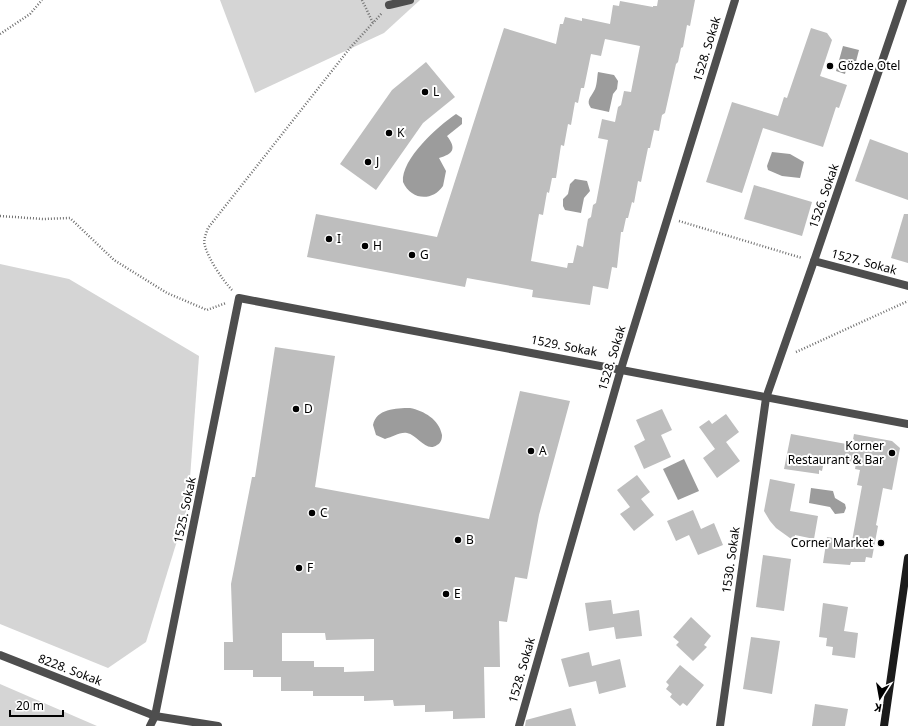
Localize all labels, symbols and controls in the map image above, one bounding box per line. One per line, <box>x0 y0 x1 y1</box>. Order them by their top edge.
street label: 1528. Sokak <box>689 14 725 83</box>
place label: Gözde Otel <box>838 57 900 74</box>
marker: Gözde Otel <box>825 61 835 71</box>
place label: L <box>433 83 439 100</box>
marker: L <box>420 87 430 97</box>
place label: K <box>397 124 405 141</box>
marker: K <box>384 128 394 138</box>
place label: J <box>375 153 379 170</box>
marker: J <box>363 157 373 167</box>
street label: 1526. Sokak <box>805 161 843 230</box>
place label: I <box>337 230 341 247</box>
marker: I <box>324 234 334 244</box>
place label: H <box>373 237 382 254</box>
marker: H <box>360 241 370 251</box>
street label: 1527. Sokak <box>829 245 899 279</box>
place label: G <box>420 246 429 263</box>
marker: G <box>407 250 417 260</box>
street label: 1528. Sokak <box>594 323 630 392</box>
street label: 1529. Sokak <box>529 331 599 360</box>
place label: D <box>304 400 313 417</box>
marker: D <box>291 404 301 414</box>
place label: Korner Restaurant & Bar <box>788 437 884 468</box>
place label: A <box>539 442 547 459</box>
marker: A <box>526 446 536 456</box>
marker: Korner Restaurant & Bar <box>887 448 897 458</box>
street label: 1525. Sokak <box>169 475 200 545</box>
place label: C <box>320 504 328 521</box>
marker: C <box>307 508 317 518</box>
street label: 1530. Sokak <box>717 525 744 594</box>
place label: B <box>466 531 474 548</box>
place label: Corner Market <box>791 534 874 551</box>
marker: B <box>453 535 463 545</box>
marker: Corner Market <box>876 538 886 548</box>
place label: F <box>307 559 313 576</box>
marker: F <box>294 563 304 573</box>
place label: E <box>454 585 461 602</box>
marker: E <box>441 589 451 599</box>
street label: 1528. Sokak <box>504 635 539 705</box>
street label: 8228. Sokak <box>36 650 105 690</box>
north arrow <box>860 678 900 718</box>
scale bar <box>10 692 63 718</box>
text: 20 m <box>16 697 44 714</box>
text: K <box>872 700 883 716</box>

